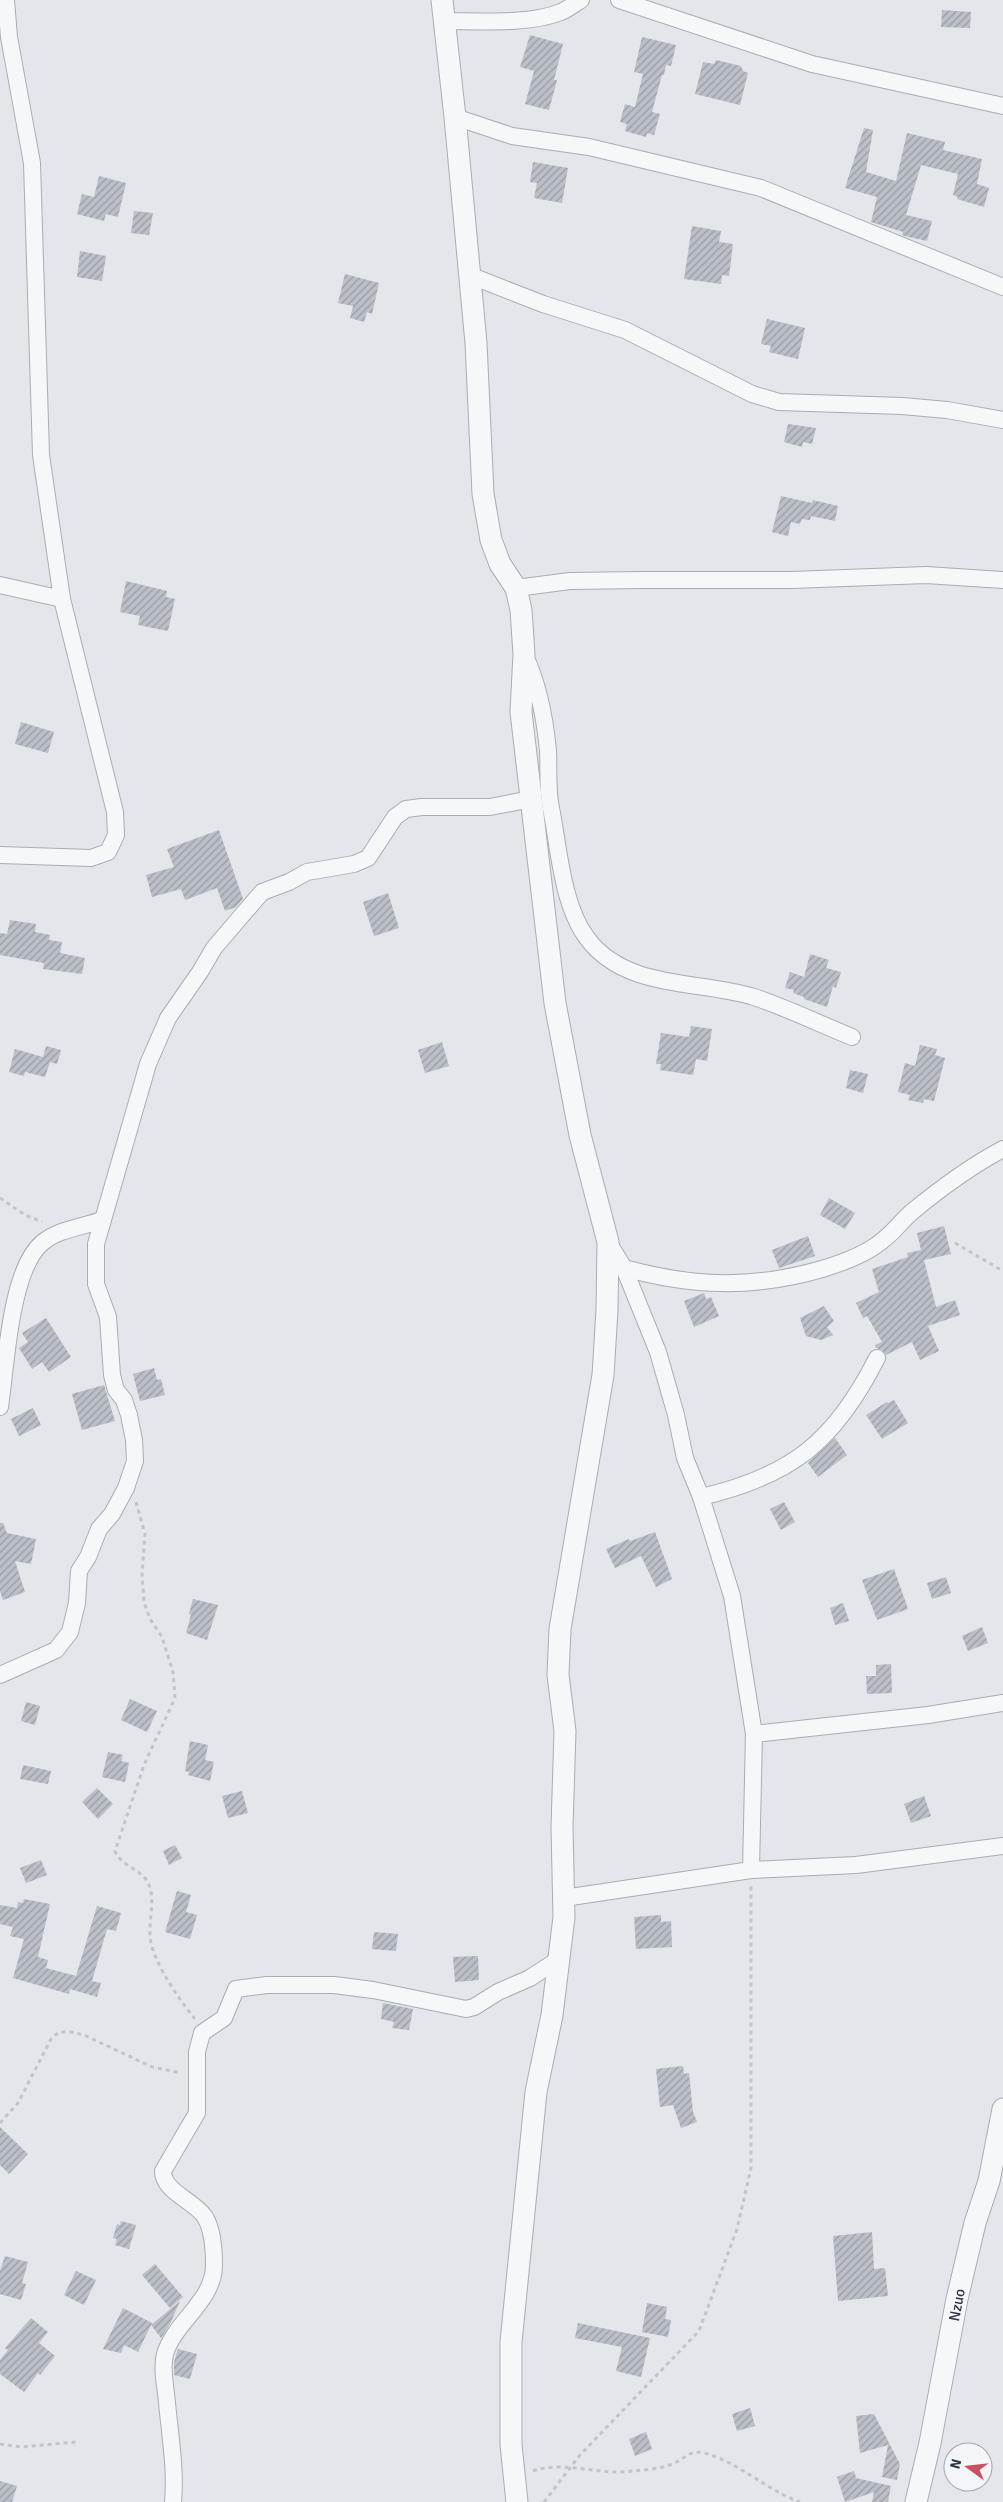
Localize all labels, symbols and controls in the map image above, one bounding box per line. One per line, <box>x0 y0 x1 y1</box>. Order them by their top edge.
street label: Nzuo <box>945 2287 969 2323</box>
north arrow <box>943 2442 993 2492</box>
text: N <box>946 2457 965 2471</box>

